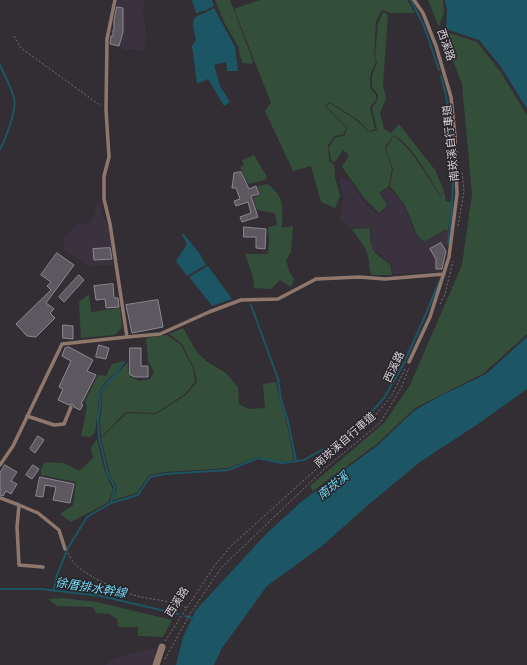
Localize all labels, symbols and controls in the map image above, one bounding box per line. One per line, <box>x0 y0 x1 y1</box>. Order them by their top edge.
street label: 西溪路 <box>434 27 458 63</box>
street label: 南崁溪自行車道 <box>440 104 462 182</box>
street label: 西溪路 <box>381 349 407 385</box>
street label: 南崁溪自行車道 <box>312 410 378 470</box>
water label: 南崁溪 <box>314 469 352 503</box>
water label: 徐厝排水幹線 <box>54 575 128 601</box>
street label: 西溪路 <box>162 585 192 619</box>

